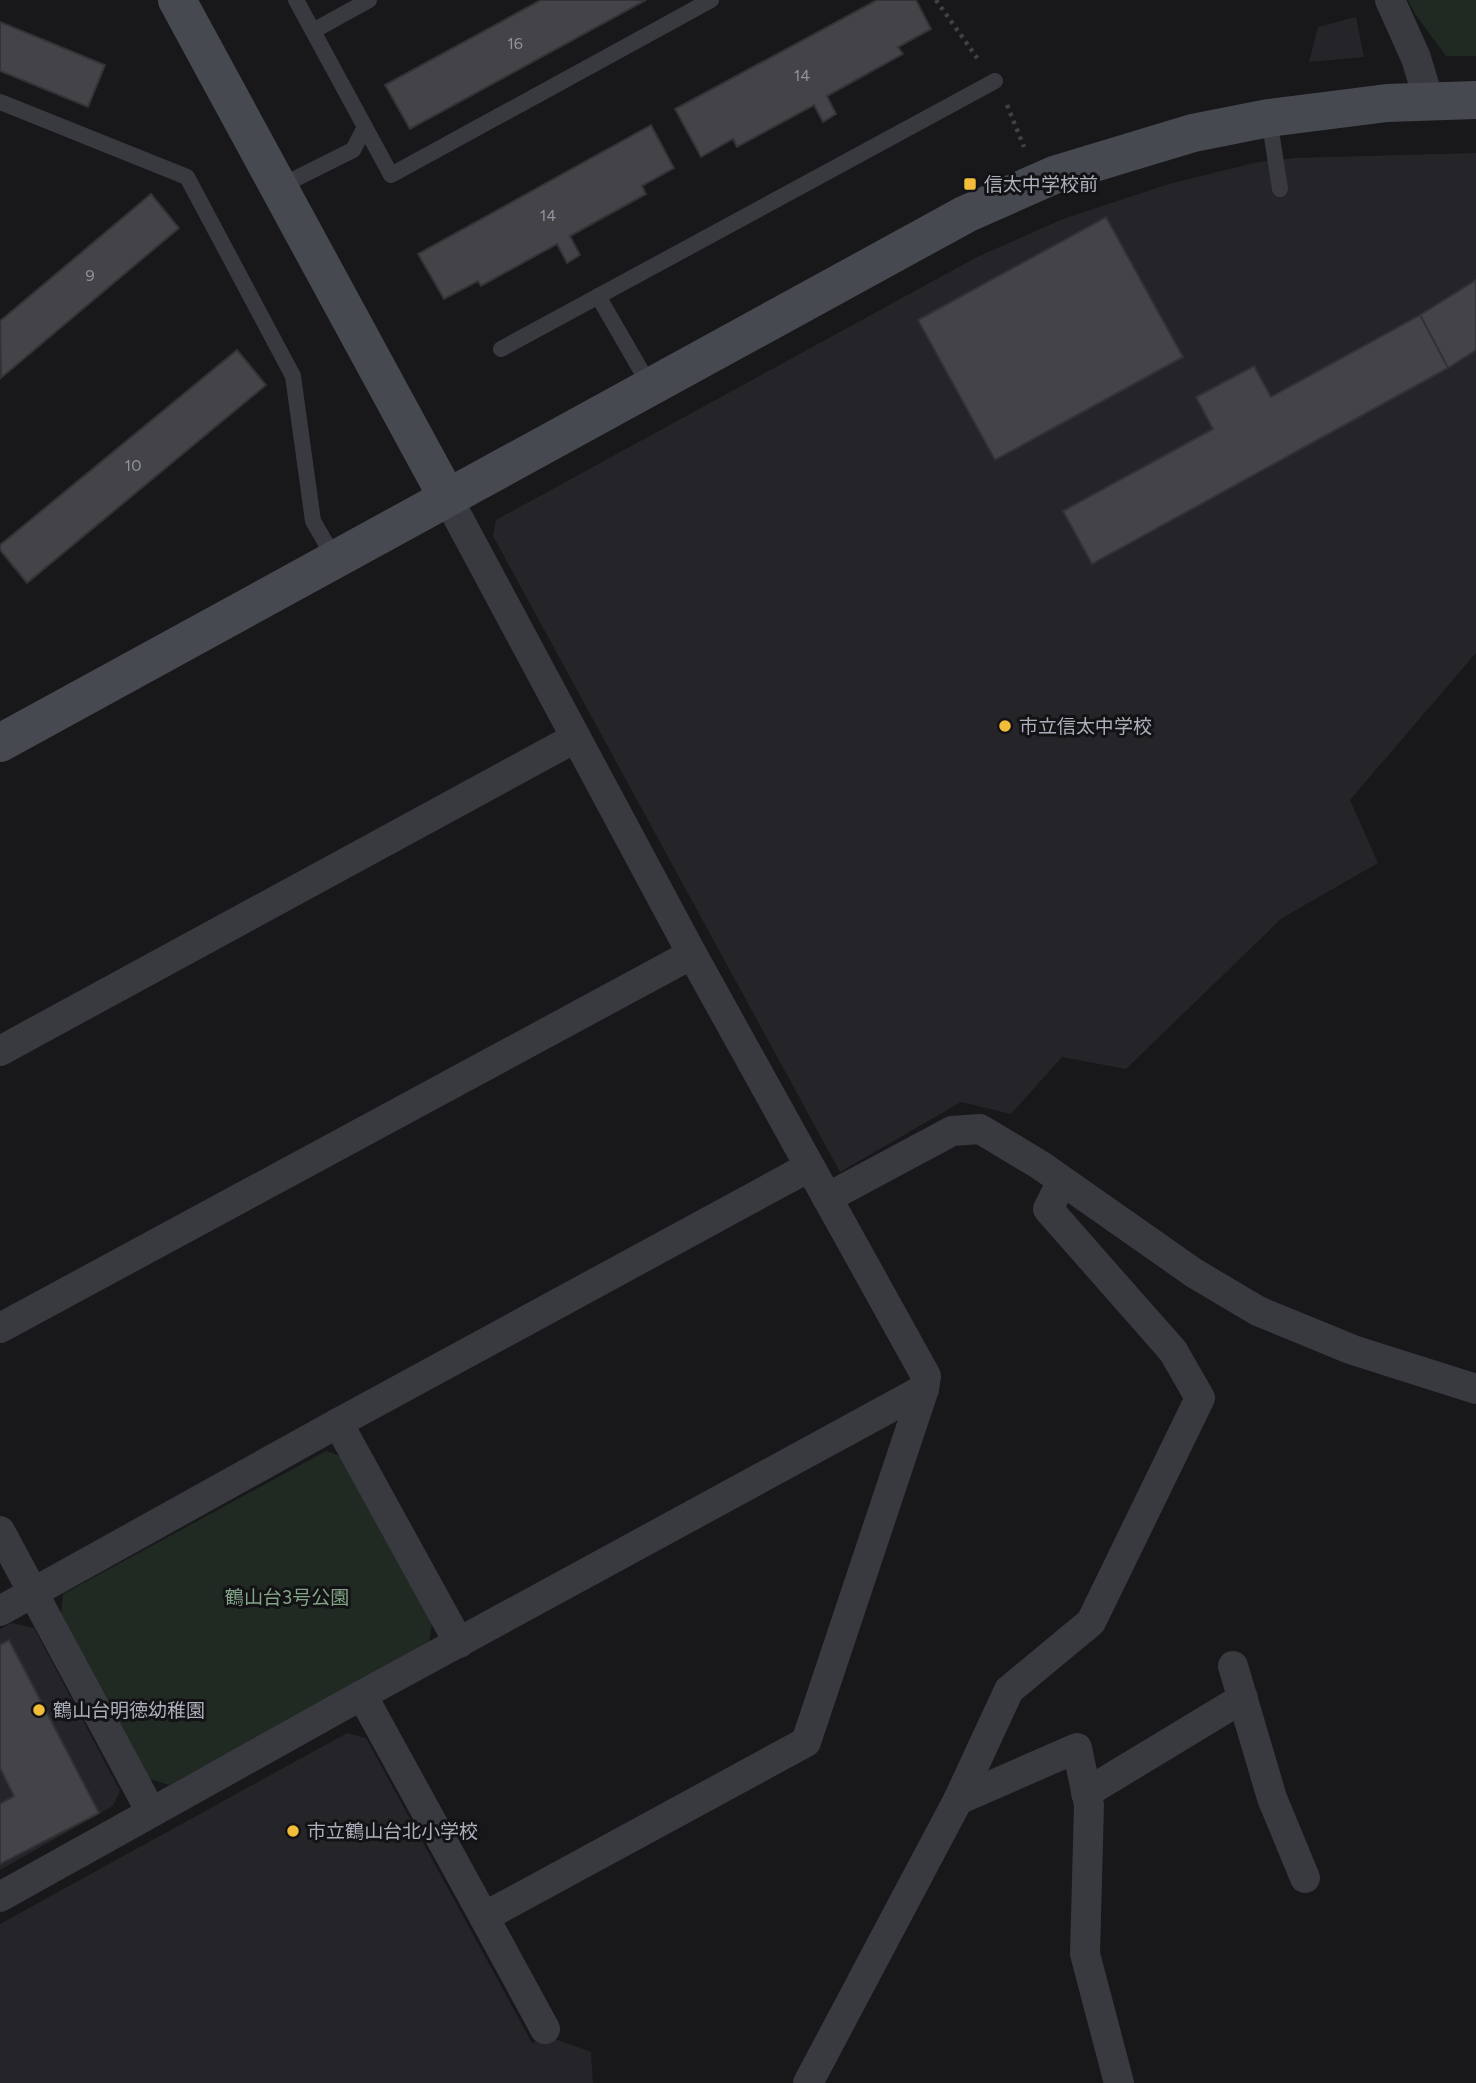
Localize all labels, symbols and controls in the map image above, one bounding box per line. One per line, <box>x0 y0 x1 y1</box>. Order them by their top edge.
house number: 16 <box>507 34 523 53</box>
house number: 14 <box>794 66 810 85</box>
place label: 信太中学校前 <box>984 173 1098 196</box>
marker: 信太中学校前 <box>962 176 978 192</box>
house number: 14 <box>540 206 556 225</box>
house number: 9 <box>85 266 95 285</box>
house number: 10 <box>125 456 141 475</box>
place label: 市立信太中学校 <box>1019 715 1152 738</box>
marker: 市立信太中学校 <box>997 718 1013 734</box>
park label: 鶴山台3号公園 <box>225 1586 349 1609</box>
place label: 鶴山台明徳幼稚園 <box>53 1699 205 1722</box>
marker: 鶴山台明徳幼稚園 <box>31 1702 47 1718</box>
place label: 市立鶴山台北小学校 <box>307 1820 478 1843</box>
marker: 市立鶴山台北小学校 <box>285 1823 301 1839</box>

